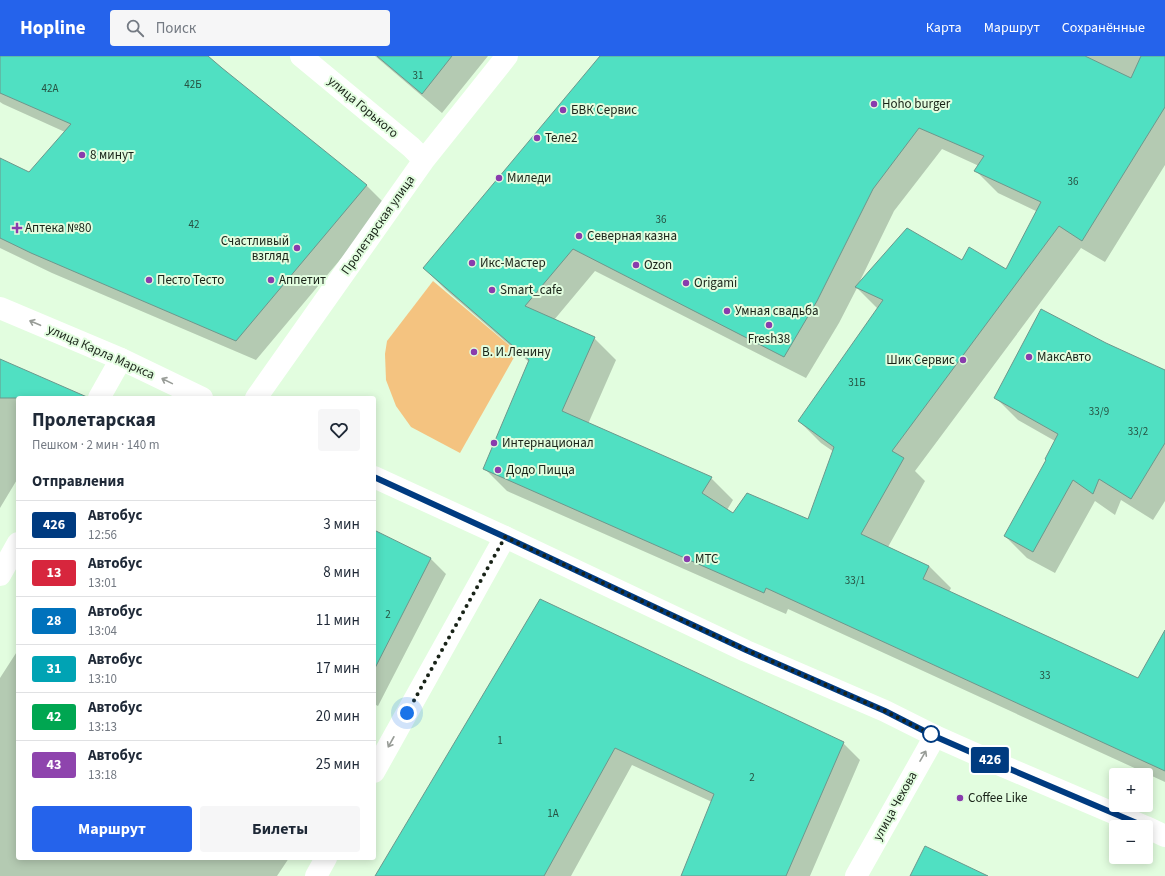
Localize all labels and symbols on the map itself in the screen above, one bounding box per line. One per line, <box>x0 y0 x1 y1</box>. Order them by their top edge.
house number: 31 <box>413 68 423 83</box>
street label: улица Горького <box>324 72 402 142</box>
house number: 42Б <box>184 77 202 92</box>
house number: 42А <box>42 81 58 96</box>
place label: Hoho burger <box>882 95 951 113</box>
marker: Hoho burger <box>869 99 879 109</box>
place label: БВК Сервис <box>571 101 637 119</box>
marker: БВК Сервис <box>558 105 568 115</box>
place label: Теле2 <box>545 129 577 147</box>
marker: Теле2 <box>532 133 542 143</box>
place label: 8 минут <box>90 146 134 164</box>
marker: 8 минут <box>77 150 87 160</box>
place label: Миледи <box>507 169 551 187</box>
street label: Пролетарская улица <box>337 172 419 278</box>
marker: Миледи <box>494 173 504 183</box>
house number: 36 <box>1068 174 1079 189</box>
house number: 36 <box>656 212 667 227</box>
house number: 42 <box>189 217 199 232</box>
place label: Аптека №80 <box>25 219 92 237</box>
marker: Аптека №80 <box>12 223 22 233</box>
place label: Северная казна <box>587 227 677 245</box>
marker: Северная казна <box>574 231 584 241</box>
place label: Счастливый взгляд <box>221 232 289 265</box>
marker: Счастливый взгляд <box>292 243 302 253</box>
place label: Икс-Мастер <box>480 254 546 272</box>
place label: Ozon <box>644 256 672 274</box>
marker: Икс-Мастер <box>467 258 477 268</box>
marker: Ozon <box>631 260 641 270</box>
place label: Песто Тесто <box>157 271 224 289</box>
place label: Аппетит <box>279 271 326 289</box>
place label: Origami <box>694 274 737 292</box>
marker: Песто Тесто <box>144 275 154 285</box>
marker: Аппетит <box>266 275 276 285</box>
marker: Origami <box>681 278 691 288</box>
place label: Smart_cafe <box>500 281 562 299</box>
marker: Smart_cafe <box>487 285 497 295</box>
place label: Умная свадьба <box>735 302 819 320</box>
marker: Умная свадьба <box>722 306 732 316</box>
one-way arrow <box>30 319 42 326</box>
street label: улица Карла Маркса <box>44 320 158 384</box>
marker: Fresh38 <box>764 320 774 330</box>
place label: Fresh38 <box>748 330 790 348</box>
place label: В. И.Ленину <box>482 343 550 361</box>
marker: В. И.Ленину <box>469 347 479 357</box>
place label: МаксАвто <box>1037 348 1091 366</box>
place label: Шик Сервис <box>886 351 955 369</box>
marker: МаксАвто <box>1024 352 1034 362</box>
marker: Шик Сервис <box>958 355 968 365</box>
house number: 31Б <box>848 375 866 390</box>
one-way arrow <box>161 377 173 384</box>
house number: 33/9 <box>1089 404 1109 419</box>
house number: 33/2 <box>1128 424 1148 439</box>
place label: Интернационал <box>502 434 594 452</box>
marker: Интернационал <box>489 438 499 448</box>
place label: Додо Пицца <box>506 461 575 479</box>
marker: Додо Пицца <box>493 465 503 475</box>
place label: МТС <box>695 550 719 568</box>
marker: МТС <box>682 554 692 564</box>
house number: 33/1 <box>845 573 865 588</box>
house number: 2 <box>385 607 391 622</box>
house number: 33 <box>1040 668 1050 683</box>
your location <box>397 703 417 723</box>
unlabelled marker <box>922 725 940 743</box>
house number: 1 <box>497 733 503 748</box>
one-way arrow <box>386 736 394 748</box>
line badge: 426 <box>967 747 1013 773</box>
one-way arrow <box>919 750 927 762</box>
street label: улица Чехова <box>869 768 921 844</box>
house number: 2 <box>749 770 755 785</box>
place label: Coffee Like <box>968 789 1027 807</box>
marker: Coffee Like <box>955 793 965 803</box>
house number: 1А <box>547 806 559 821</box>

